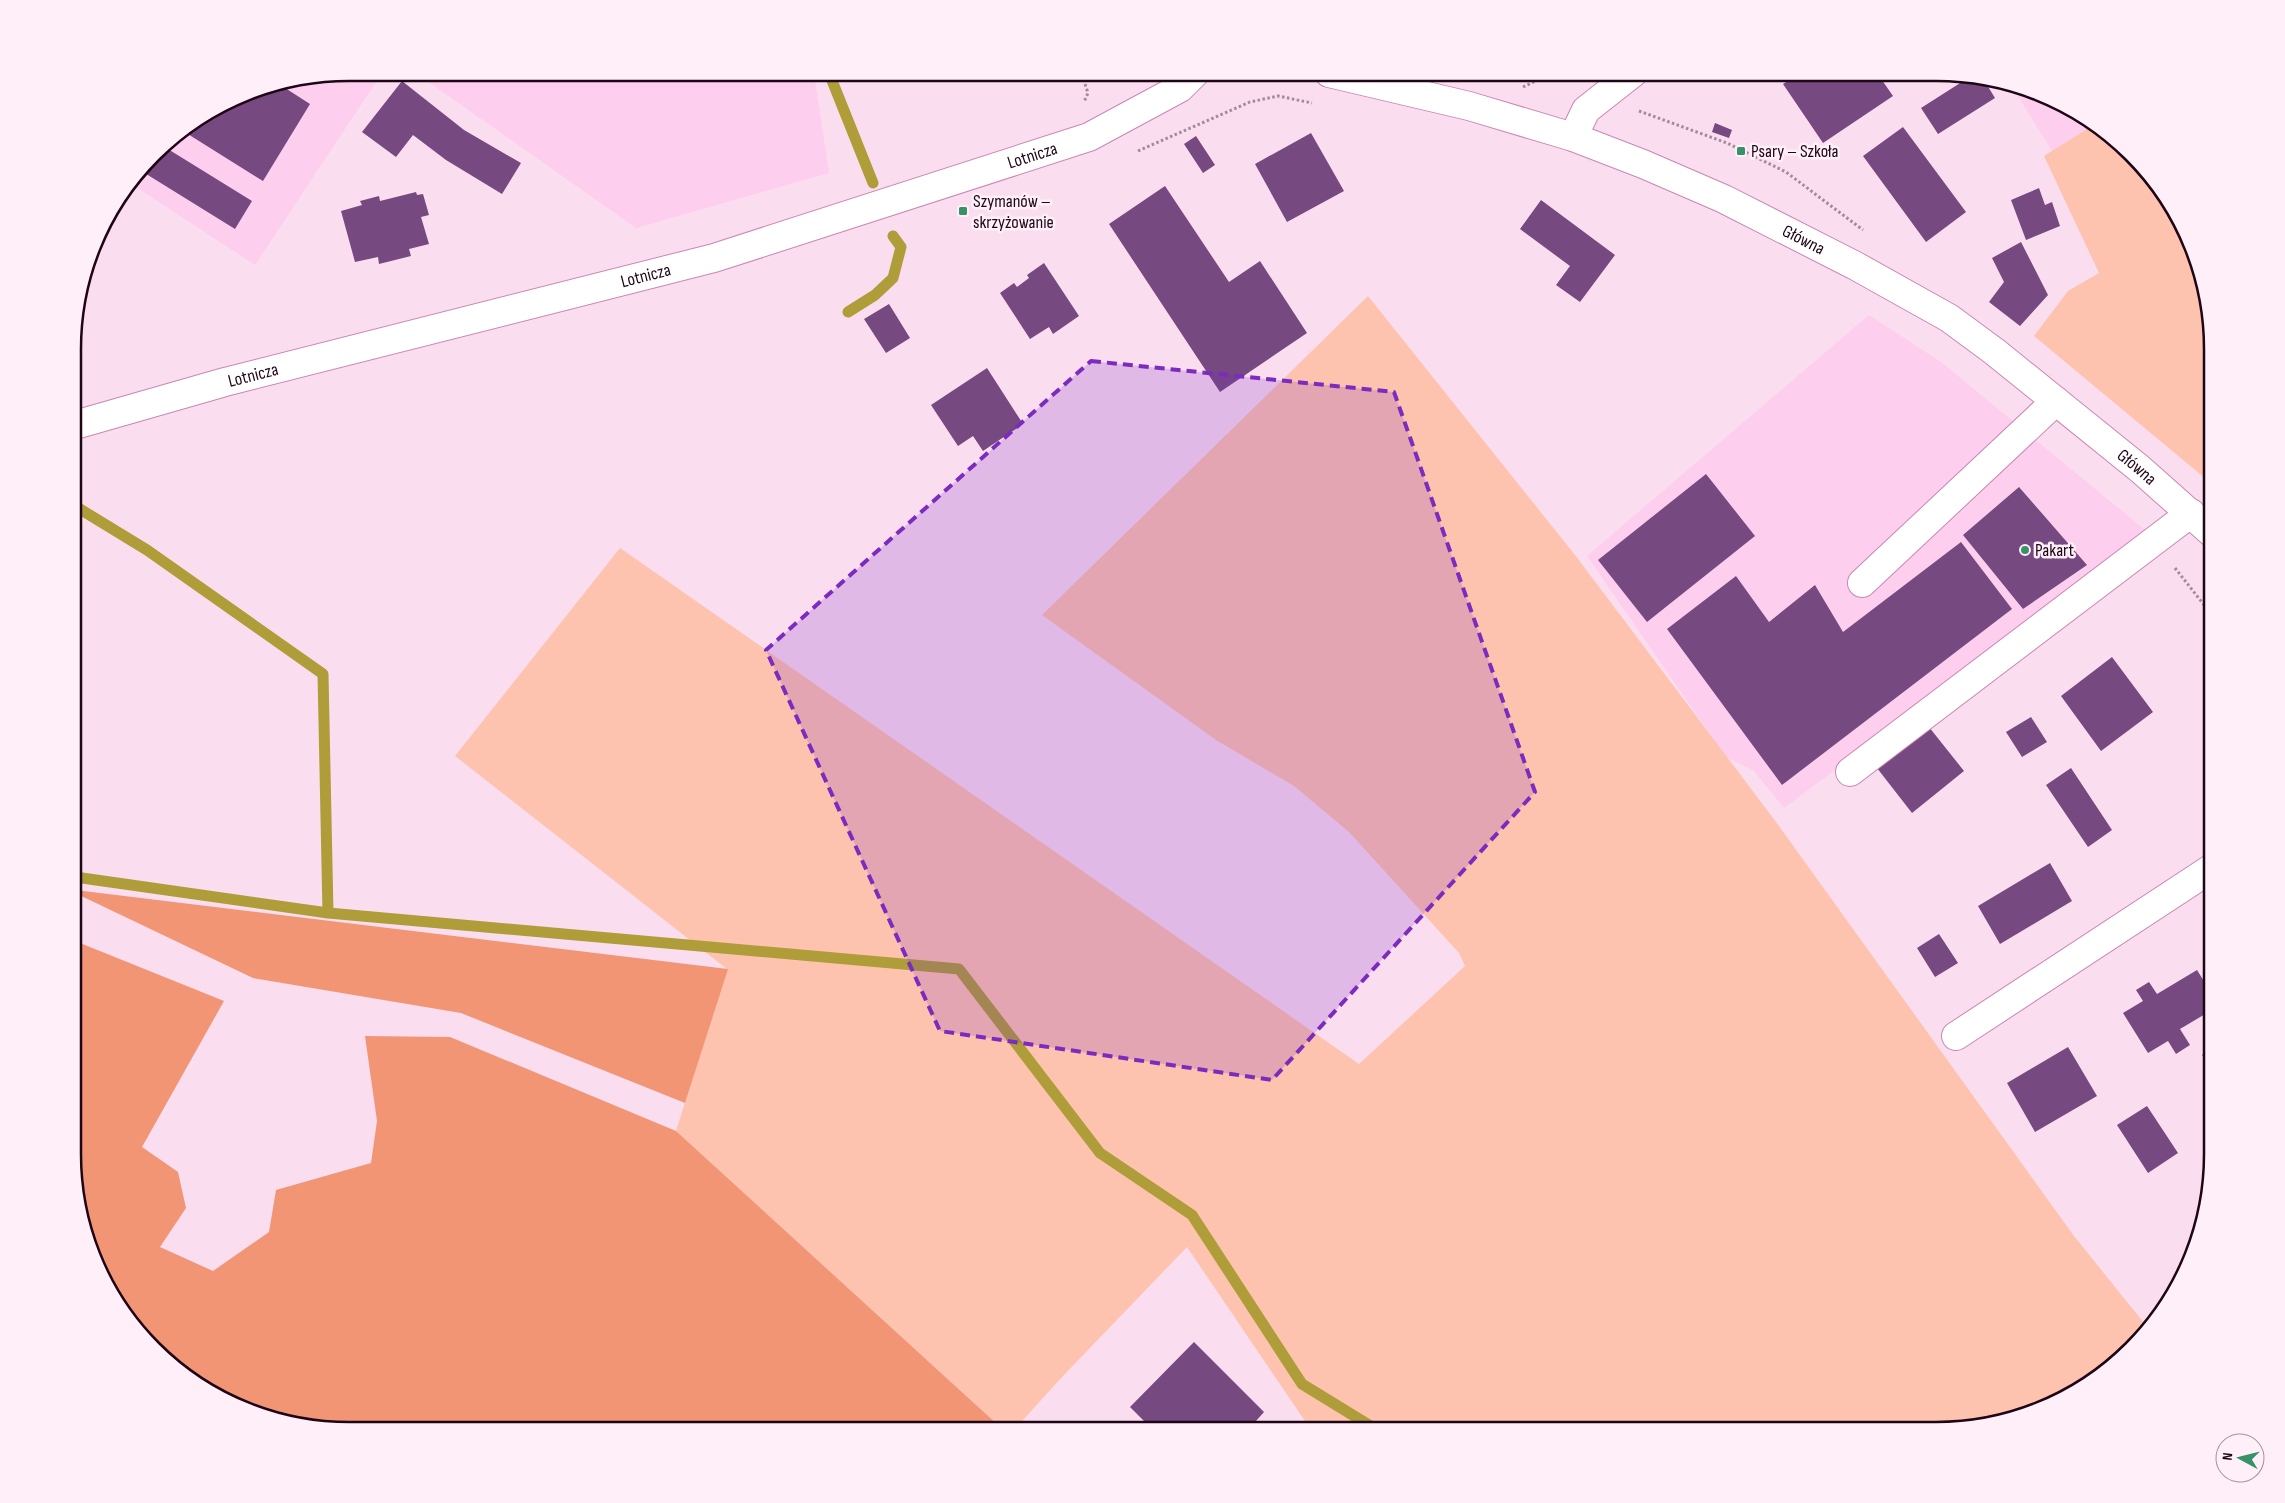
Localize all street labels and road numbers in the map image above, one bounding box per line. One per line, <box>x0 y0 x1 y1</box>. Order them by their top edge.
street label: Lotnicza <box>1005 138 1060 174</box>
street label: Główna <box>1779 220 1828 259</box>
street label: Lotnicza <box>618 259 673 292</box>
street label: Lotnicza <box>226 359 281 392</box>
street label: Główna <box>2113 445 2161 490</box>

